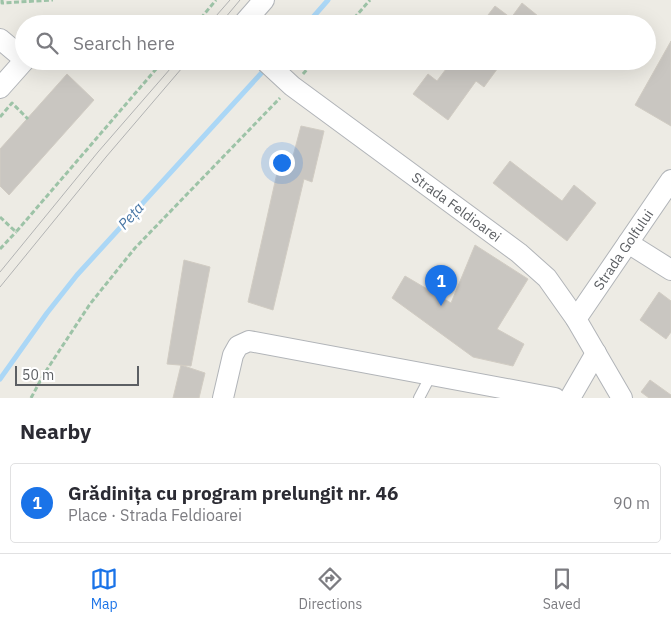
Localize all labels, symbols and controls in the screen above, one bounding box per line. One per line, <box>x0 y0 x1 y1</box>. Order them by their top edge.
search box <box>15 15 656 70</box>
icon: search <box>33 29 61 57</box>
text: Search here <box>73 31 175 55</box>
your location <box>269 150 295 176</box>
street label: Strada Feldioarei <box>408 168 505 246</box>
water label: Peța <box>114 198 148 233</box>
street label: Strada Golfului <box>590 206 657 293</box>
pin: 1 <box>425 265 457 306</box>
scale bar <box>15 363 139 386</box>
text: 50 m <box>22 366 54 384</box>
text: Nearby <box>20 417 91 445</box>
text: Grădinița cu program prelungit nr. 46 <box>68 481 398 505</box>
text: 1 <box>32 493 42 513</box>
text: 90 m <box>613 493 650 513</box>
text: Place · Strada Feldioarei <box>68 505 242 525</box>
tab: Map <box>90 565 118 613</box>
tab: Directions <box>299 565 362 613</box>
tab: Saved <box>543 565 581 613</box>

